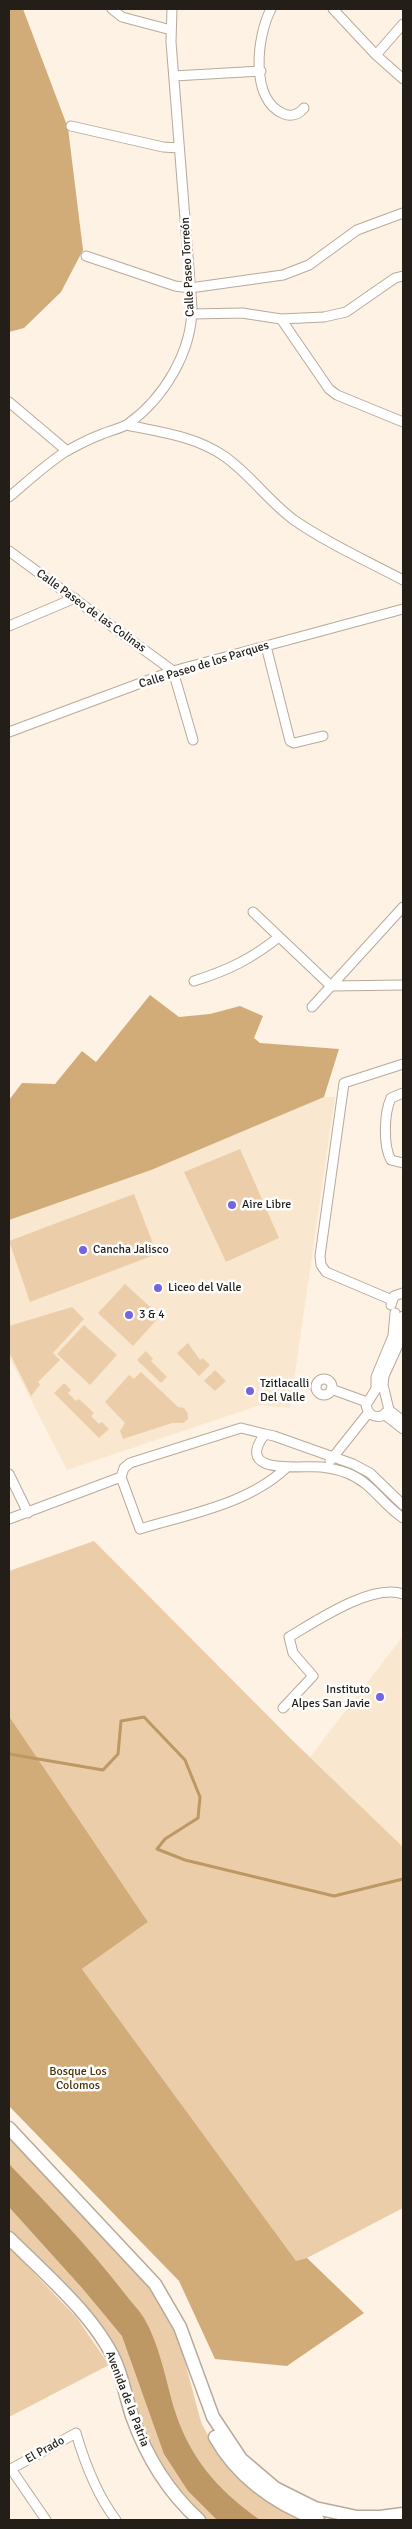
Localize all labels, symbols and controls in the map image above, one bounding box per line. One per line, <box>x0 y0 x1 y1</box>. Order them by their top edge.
street label: Calle Paseo Torreón <box>178 217 198 317</box>
street label: Calle Paseo de las Colinas <box>33 566 149 656</box>
street label: Calle Paseo de los Parques <box>137 638 271 692</box>
place label: Aire Libre <box>242 1198 291 1212</box>
marker: Aire Libre <box>226 1199 238 1211</box>
place label: Cancha Jalisco <box>93 1243 169 1257</box>
marker: Cancha Jalisco <box>77 1244 89 1256</box>
place label: Liceo del Valle <box>168 1281 242 1295</box>
marker: Liceo del Valle <box>152 1282 164 1294</box>
place label: 3 & 4 <box>139 1308 165 1322</box>
marker: 3 & 4 <box>123 1309 135 1321</box>
place label: Tzitlacalli Del Valle <box>260 1377 309 1405</box>
marker: Tzitlacalli Del Valle <box>244 1385 256 1397</box>
place label: Instituto Alpes San Javie <box>292 1683 370 1711</box>
marker: Instituto Alpes San Javie <box>374 1691 386 1703</box>
park label: Bosque Los Colomos <box>49 2065 107 2093</box>
street label: Avenida de la Patria <box>102 2349 152 2449</box>
street label: El Prado <box>23 2433 67 2467</box>

